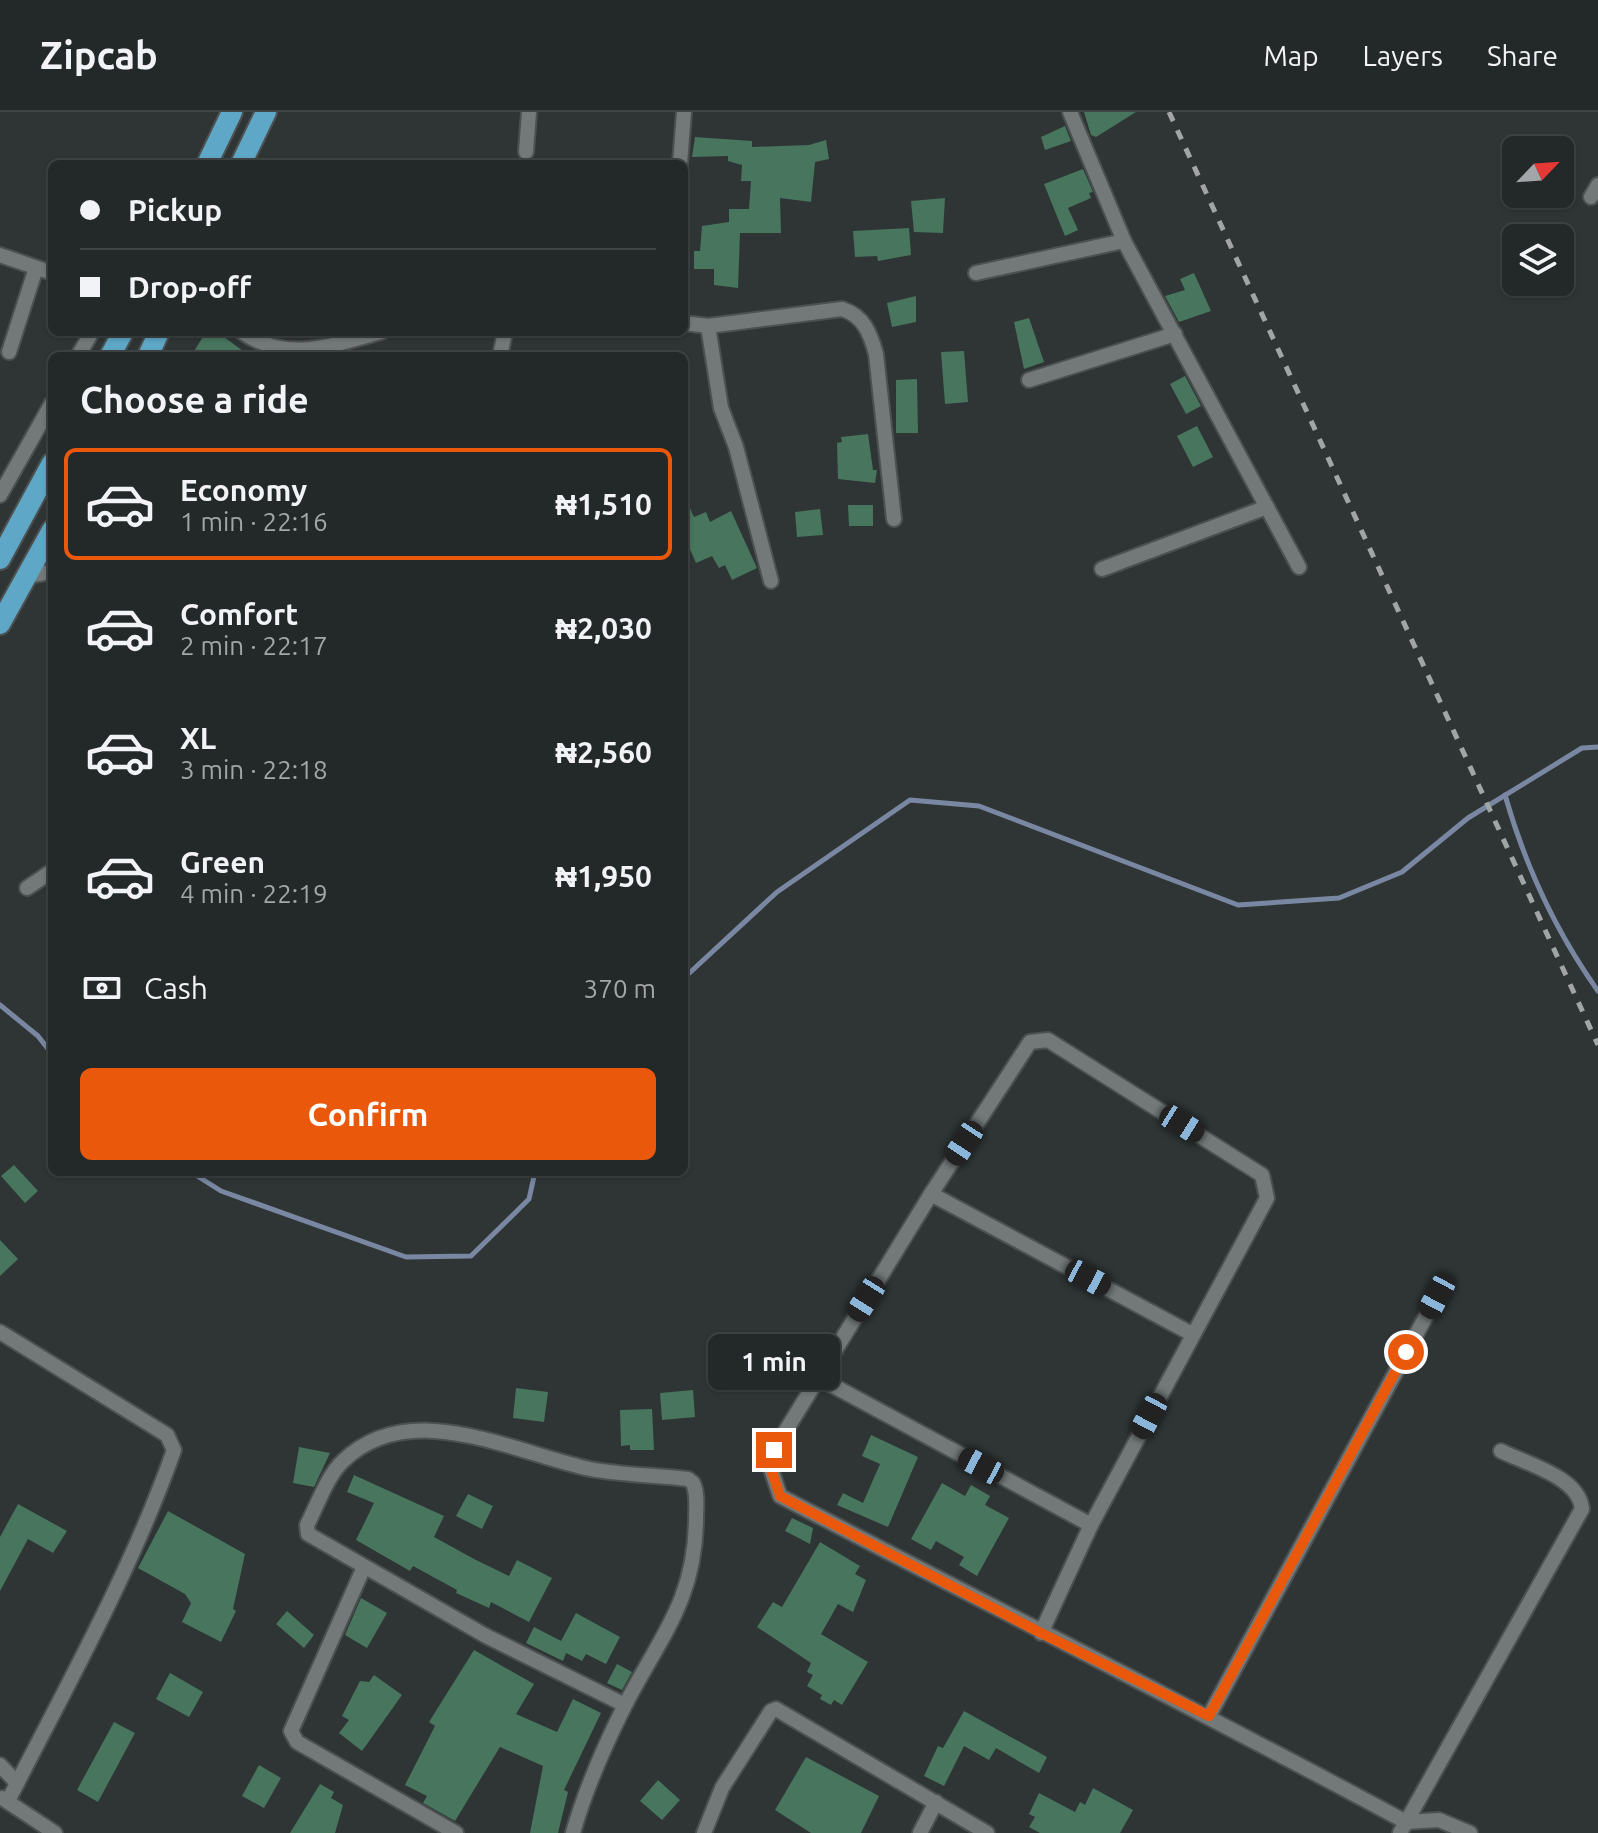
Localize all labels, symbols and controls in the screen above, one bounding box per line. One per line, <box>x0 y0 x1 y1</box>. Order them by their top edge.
text: Zipcab <box>40 34 158 76</box>
text: Map <box>1263 40 1319 71</box>
text: Layers <box>1363 40 1443 71</box>
text: Share <box>1487 40 1558 71</box>
north arrow <box>1502 136 1574 208</box>
map controls <box>1502 136 1574 296</box>
text: Pickup <box>128 193 222 227</box>
button: layers <box>1502 224 1574 296</box>
text: Drop-off <box>128 270 251 304</box>
text: Choose a ride <box>80 379 309 420</box>
icon: car <box>84 468 156 540</box>
text: Economy <box>180 473 307 507</box>
text: ₦1,510 <box>555 487 652 521</box>
text: 1 min · 22:16 <box>180 507 328 536</box>
icon: car <box>84 592 156 664</box>
text: Comfort <box>180 597 298 631</box>
text: ₦2,030 <box>555 611 652 645</box>
text: 2 min · 22:17 <box>180 631 328 660</box>
icon: car <box>84 716 156 788</box>
text: XL <box>180 721 216 755</box>
text: ₦2,560 <box>555 735 652 769</box>
text: 3 min · 22:18 <box>180 755 328 784</box>
icon: car <box>84 840 156 912</box>
text: Green <box>180 845 265 879</box>
text: ₦1,950 <box>555 859 652 893</box>
text: 4 min · 22:19 <box>180 879 328 908</box>
icon: cash <box>80 966 124 1010</box>
text: Cash <box>144 971 208 1005</box>
text: 370 m <box>584 974 656 1003</box>
button: Confirm <box>80 1068 656 1160</box>
car <box>1155 1101 1209 1147</box>
car <box>941 1116 987 1170</box>
car <box>1061 1256 1115 1300</box>
car <box>1415 1269 1459 1323</box>
car <box>843 1272 889 1326</box>
callout: 1 min <box>708 1334 840 1390</box>
route start <box>1388 1334 1424 1370</box>
text: 1 min <box>741 1347 807 1376</box>
car <box>1127 1389 1171 1443</box>
route end <box>756 1432 792 1468</box>
car <box>954 1444 1008 1488</box>

